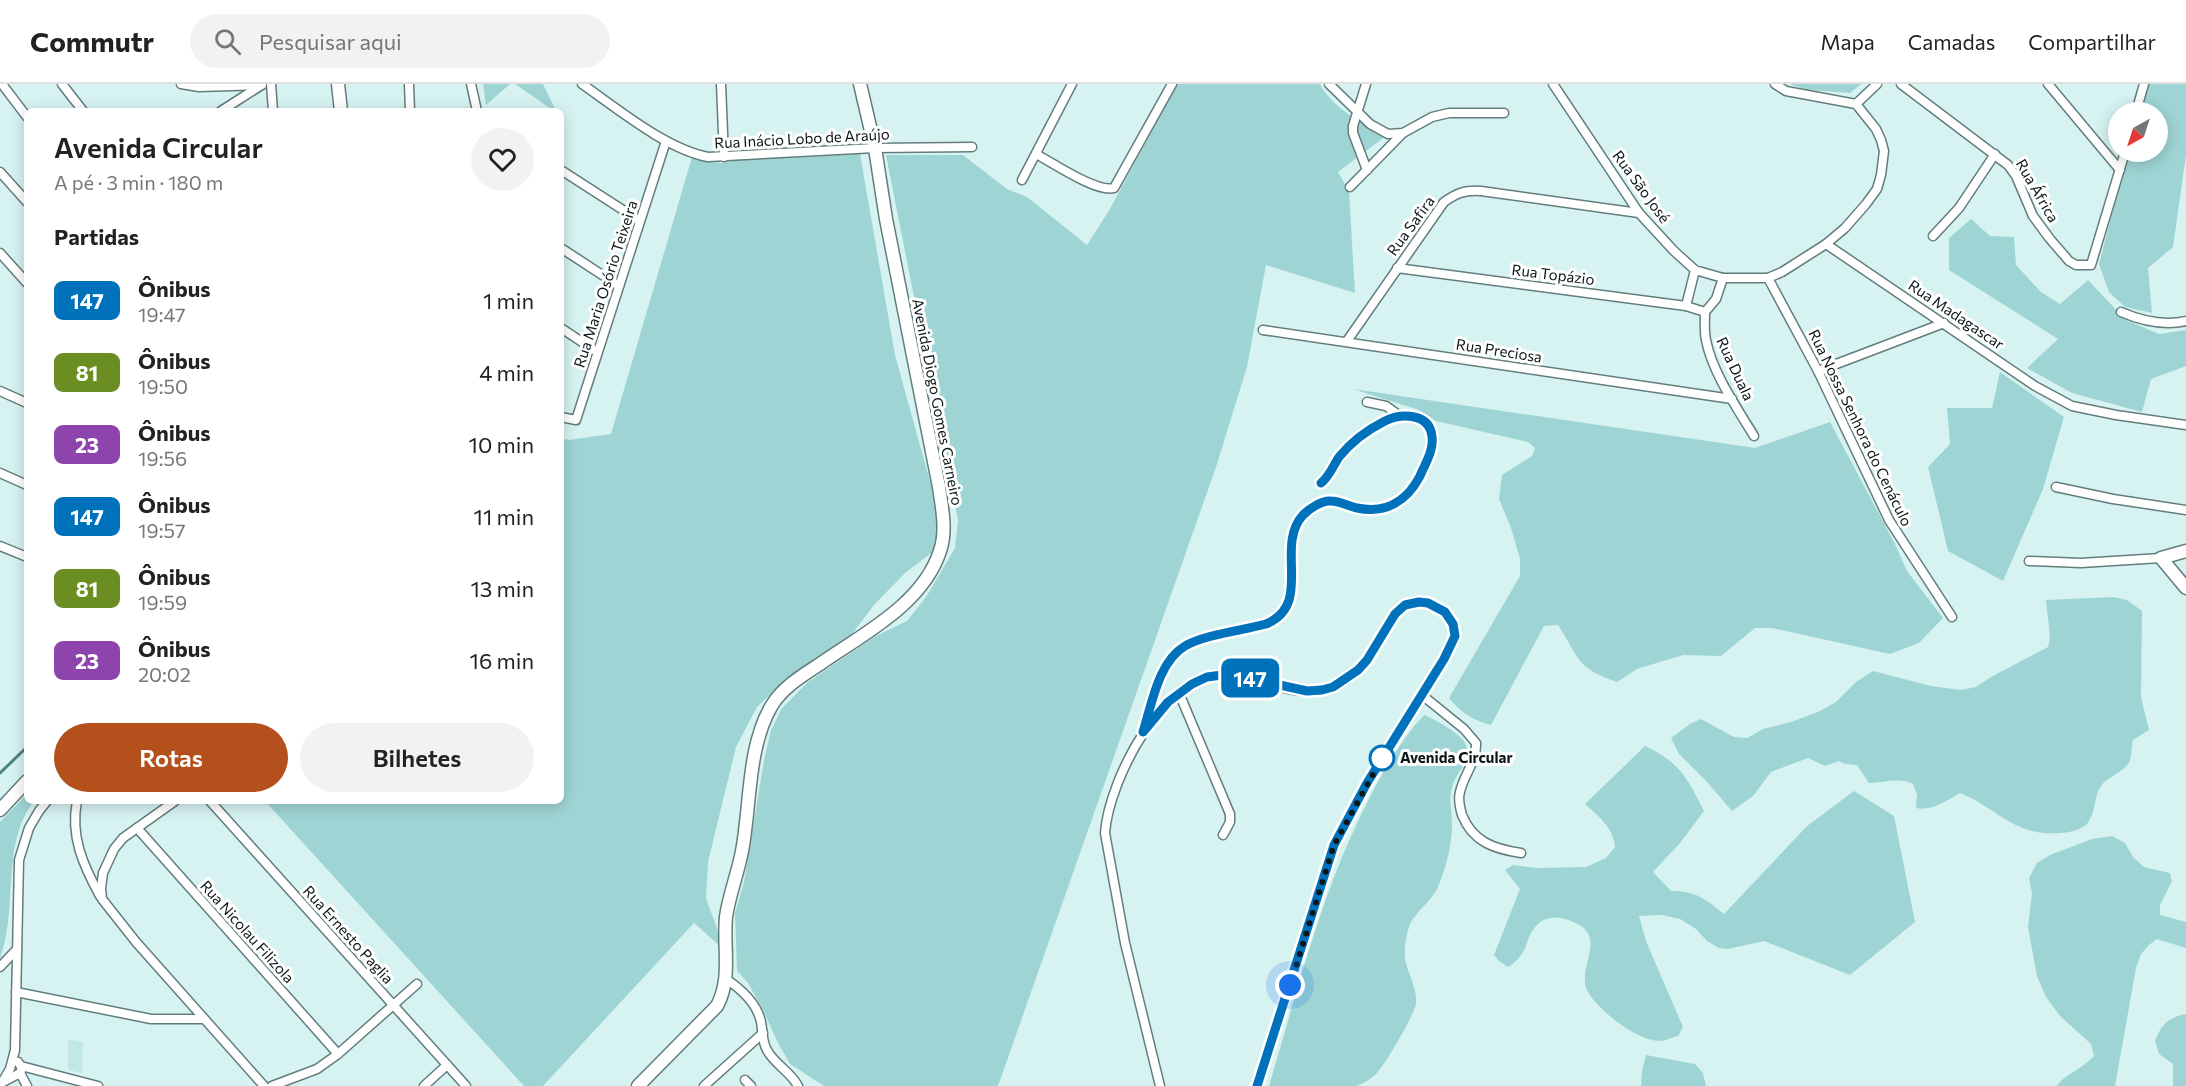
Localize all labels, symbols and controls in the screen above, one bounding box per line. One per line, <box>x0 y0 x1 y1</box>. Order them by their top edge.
search box <box>190 14 610 68</box>
text: Commutr <box>30 24 154 58</box>
icon: search <box>211 25 244 58</box>
text: Pesquisar aqui <box>259 28 402 55</box>
text: Mapa <box>1821 29 1875 54</box>
text: Camadas <box>1908 29 1995 54</box>
text: Compartilhar <box>2028 29 2156 54</box>
north arrow <box>2108 102 2168 162</box>
map controls <box>2108 102 2168 162</box>
street label: Rua Inácio Lobo de Araújo <box>714 124 890 152</box>
button: heart <box>471 128 534 191</box>
text: Avenida Circular <box>54 130 263 164</box>
street label: Rua São José <box>1609 147 1674 226</box>
street label: Rua África <box>2013 155 2064 225</box>
text: A pé · 3 min · 180 m <box>54 170 223 194</box>
street label: Rua Safira <box>1383 192 1438 259</box>
street label: Rua Maria Osório Teixeira <box>569 198 641 370</box>
text: Partidas <box>54 223 139 250</box>
street label: Rua Topázio <box>1511 260 1596 288</box>
text: Ônibus <box>138 275 211 302</box>
street label: Rua Madagascar <box>1905 276 2008 353</box>
text: 1 min <box>483 287 534 314</box>
text: 147 <box>70 288 104 313</box>
street label: Avenida Diogo Gomes Carneiro <box>909 297 967 507</box>
text: 19:47 <box>138 302 186 326</box>
street label: Rua Nossa Senhora do Cenáculo <box>1805 326 1916 529</box>
street label: Rua Preciosa <box>1455 334 1543 366</box>
street label: Rua Duala <box>1713 334 1758 403</box>
text: Ônibus <box>138 347 211 374</box>
text: 4 min <box>479 359 534 386</box>
text: 81 <box>76 360 98 385</box>
text: 19:50 <box>138 374 188 398</box>
text: Ônibus <box>138 419 211 446</box>
text: 10 min <box>469 431 534 458</box>
text: 23 <box>75 432 99 457</box>
text: 19:56 <box>138 446 187 470</box>
text: Ônibus <box>138 491 211 518</box>
text: 11 min <box>474 503 534 530</box>
text: 147 <box>70 504 104 529</box>
text: 19:57 <box>138 518 185 542</box>
text: Ônibus <box>138 563 211 590</box>
text: 13 min <box>470 575 534 602</box>
text: 81 <box>76 576 98 601</box>
text: 19:59 <box>138 590 187 614</box>
text: Ônibus <box>138 635 211 662</box>
text: 16 min <box>470 647 534 674</box>
text: 23 <box>75 648 99 673</box>
line badge: 147 <box>1216 658 1284 698</box>
text: 20:02 <box>138 662 191 686</box>
text: 147 <box>1233 666 1267 691</box>
button: Rotas <box>54 723 288 792</box>
button: Bilhetes <box>300 723 534 792</box>
marker: Avenida Circular <box>1369 745 1395 771</box>
place label: Avenida Circular <box>1400 748 1513 766</box>
street label: Rua Nicolau Filizola <box>197 876 298 986</box>
street label: Rua Ernesto Paglia <box>300 881 398 987</box>
your location <box>1275 970 1305 1000</box>

